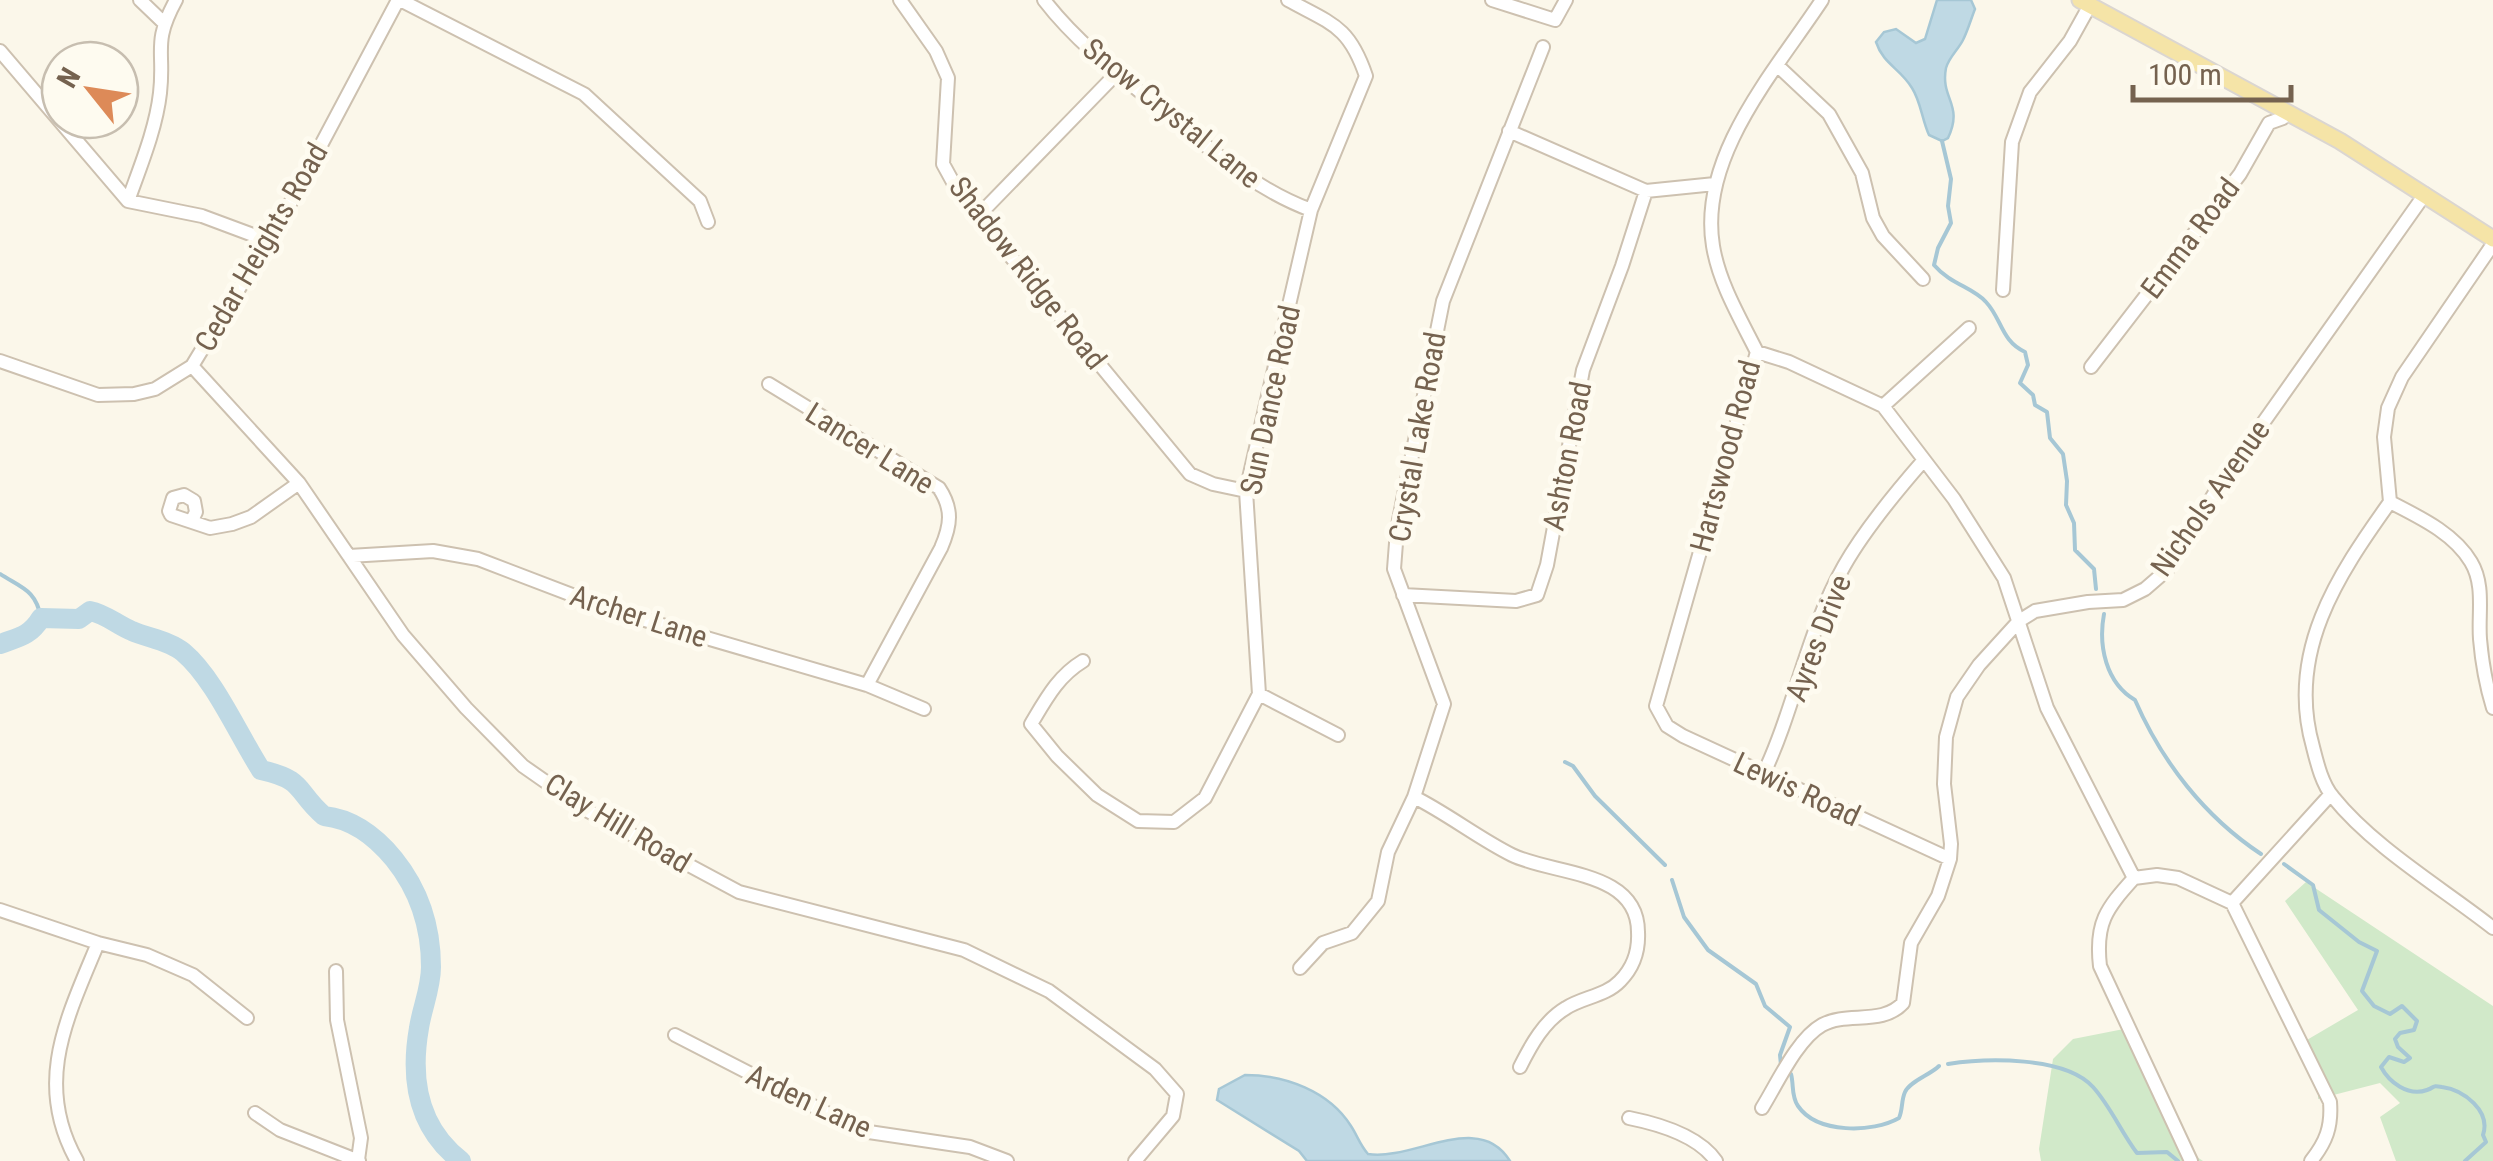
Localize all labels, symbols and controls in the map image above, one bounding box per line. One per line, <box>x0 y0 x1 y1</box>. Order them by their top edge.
street label: Snow Crystal Lane <box>1076 31 1268 195</box>
north arrow <box>40 40 140 140</box>
scale bar <box>2133 40 2290 102</box>
text: 100 m <box>2148 57 2222 92</box>
text: N <box>50 62 87 93</box>
street label: Cedar Heights Road <box>187 137 335 357</box>
street label: Shadow Ridge Road <box>942 170 1114 376</box>
street label: Emma Road <box>2133 171 2247 305</box>
street label: Sun Dance Road <box>1233 302 1307 498</box>
street label: Crystal Lake Road <box>1381 329 1453 545</box>
street label: Hartswood Road <box>1683 356 1767 556</box>
street label: Ashton Road <box>1535 379 1599 533</box>
street label: Lancer Lane <box>800 395 940 501</box>
street label: Nichols Avenue <box>2143 413 2277 583</box>
street label: Ayres Drive <box>1778 570 1858 706</box>
street label: Archer Lane <box>566 577 712 655</box>
street label: Lewis Road <box>1728 745 1866 833</box>
street label: Clay Hill Road <box>539 766 697 880</box>
street label: Arden Lane <box>741 1057 877 1145</box>

